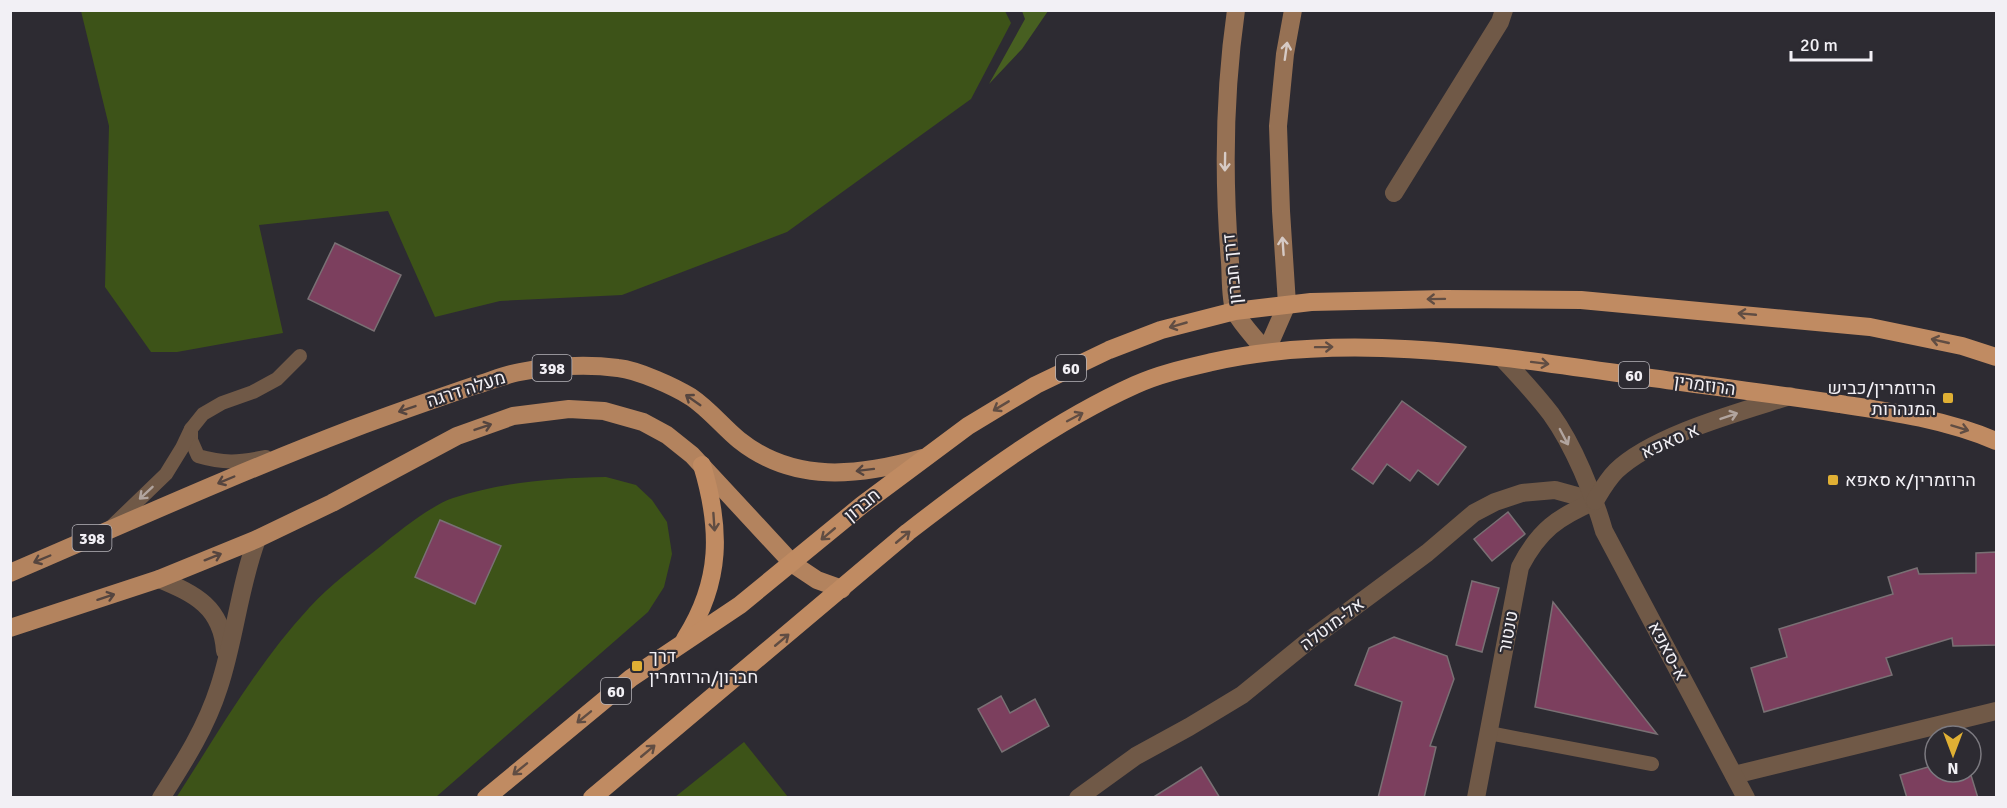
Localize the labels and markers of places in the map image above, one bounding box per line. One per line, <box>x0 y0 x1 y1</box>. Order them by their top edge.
place label: הרוזמרין/כביש המנהרות <box>1828 377 1936 420</box>
marker: הרוזמרין/כביש המנהרות <box>1941 391 1955 405</box>
place label: הרוזמרין/א סאפא <box>1845 469 1976 491</box>
marker: הרוזמרין/א סאפא <box>1826 473 1840 487</box>
place label: דרך חברון/הרוזמרין <box>649 645 758 688</box>
marker: דרך חברון/הרוזמרין <box>630 659 644 673</box>

